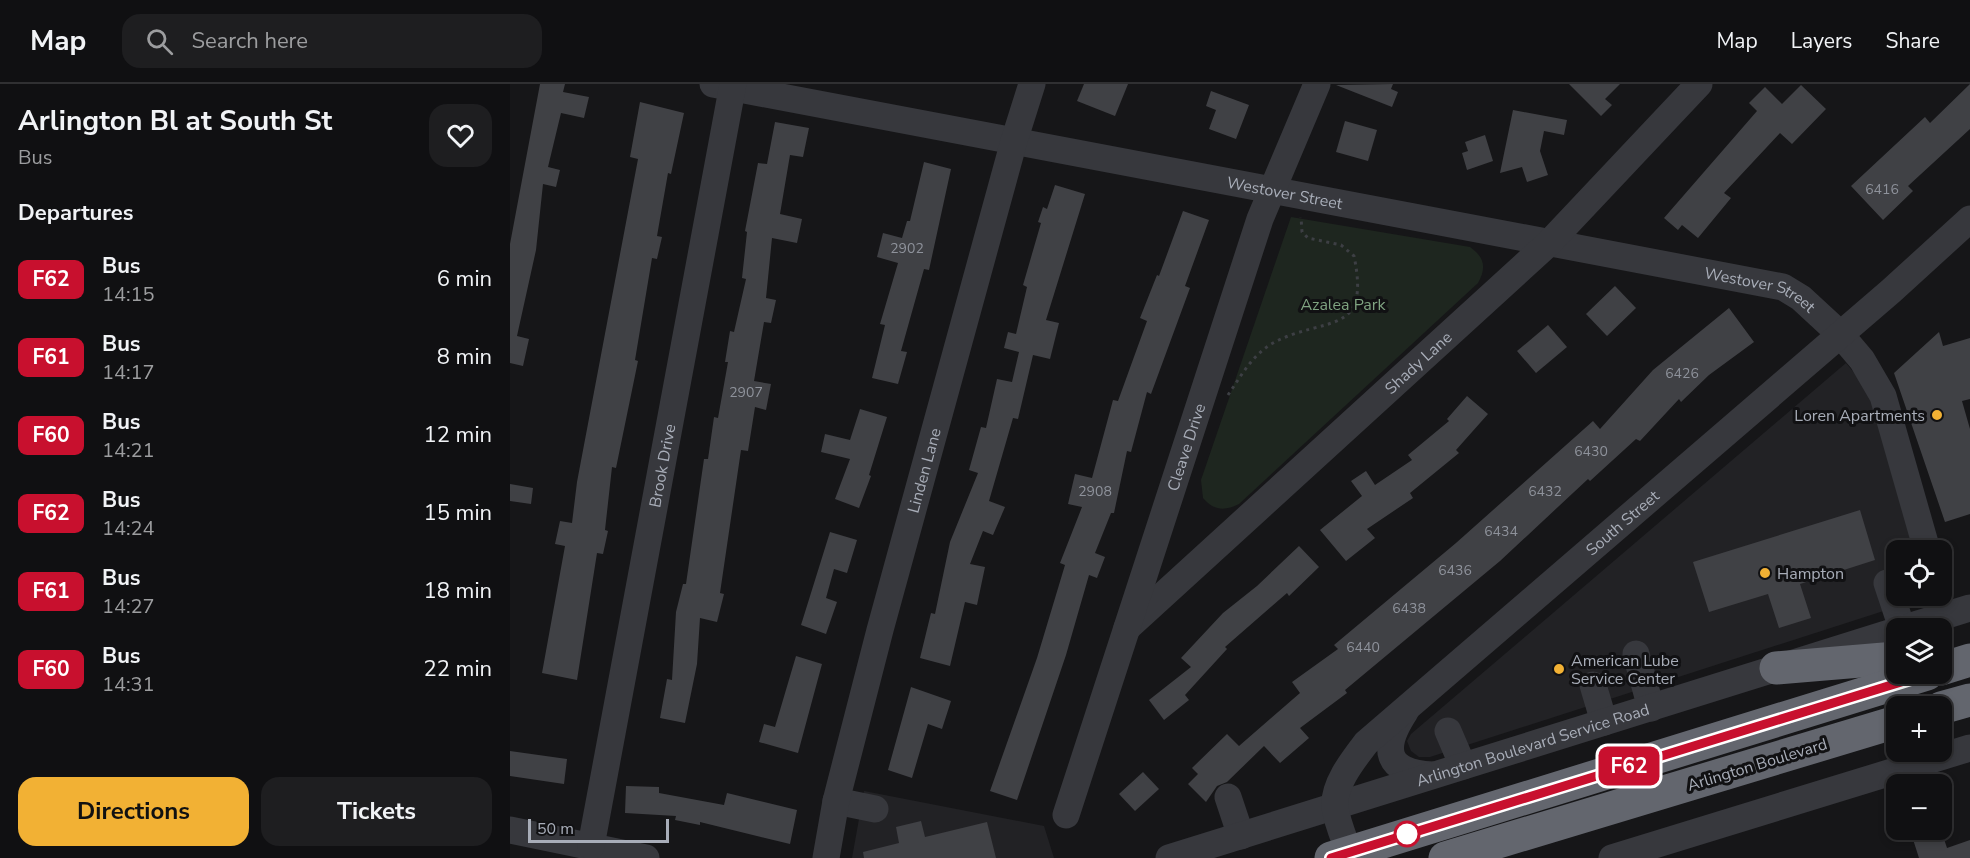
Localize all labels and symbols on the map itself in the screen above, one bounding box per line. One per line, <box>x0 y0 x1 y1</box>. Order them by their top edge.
street label: Westover Street <box>1225 172 1345 215</box>
house number: 6416 <box>1865 180 1899 199</box>
house number: 2902 <box>890 239 924 258</box>
street label: Westover Street <box>1702 262 1820 318</box>
park label: Azalea Park <box>1300 294 1387 316</box>
street label: Shady Lane <box>1380 327 1457 400</box>
house number: 6426 <box>1665 364 1699 383</box>
house number: 2907 <box>729 383 763 402</box>
street label: Cleave Drive <box>1162 401 1211 494</box>
place label: Loren Apartments <box>1794 405 1925 427</box>
marker: Loren Apartments <box>1930 408 1944 422</box>
street label: Brook Drive <box>644 422 681 509</box>
street label: Linden Lane <box>903 426 947 516</box>
house number: 6430 <box>1574 442 1608 461</box>
house number: 2908 <box>1078 482 1112 501</box>
house number: 6432 <box>1528 482 1562 501</box>
street label: South Street <box>1581 485 1664 561</box>
house number: 6434 <box>1484 522 1518 541</box>
house number: 6436 <box>1438 561 1472 580</box>
place label: Hampton <box>1777 563 1844 585</box>
marker: Hampton <box>1758 566 1772 580</box>
house number: 6438 <box>1392 599 1426 618</box>
house number: 6440 <box>1346 638 1380 657</box>
place label: American Lube Service Center <box>1571 650 1679 690</box>
marker: American Lube Service Center <box>1552 662 1566 676</box>
street label: Arlington Boulevard Service Road <box>1414 699 1652 792</box>
street label: Arlington Boulevard <box>1685 733 1830 797</box>
line badge: F62 <box>1594 746 1664 786</box>
scale bar <box>528 816 669 844</box>
unlabelled marker <box>1394 821 1420 847</box>

